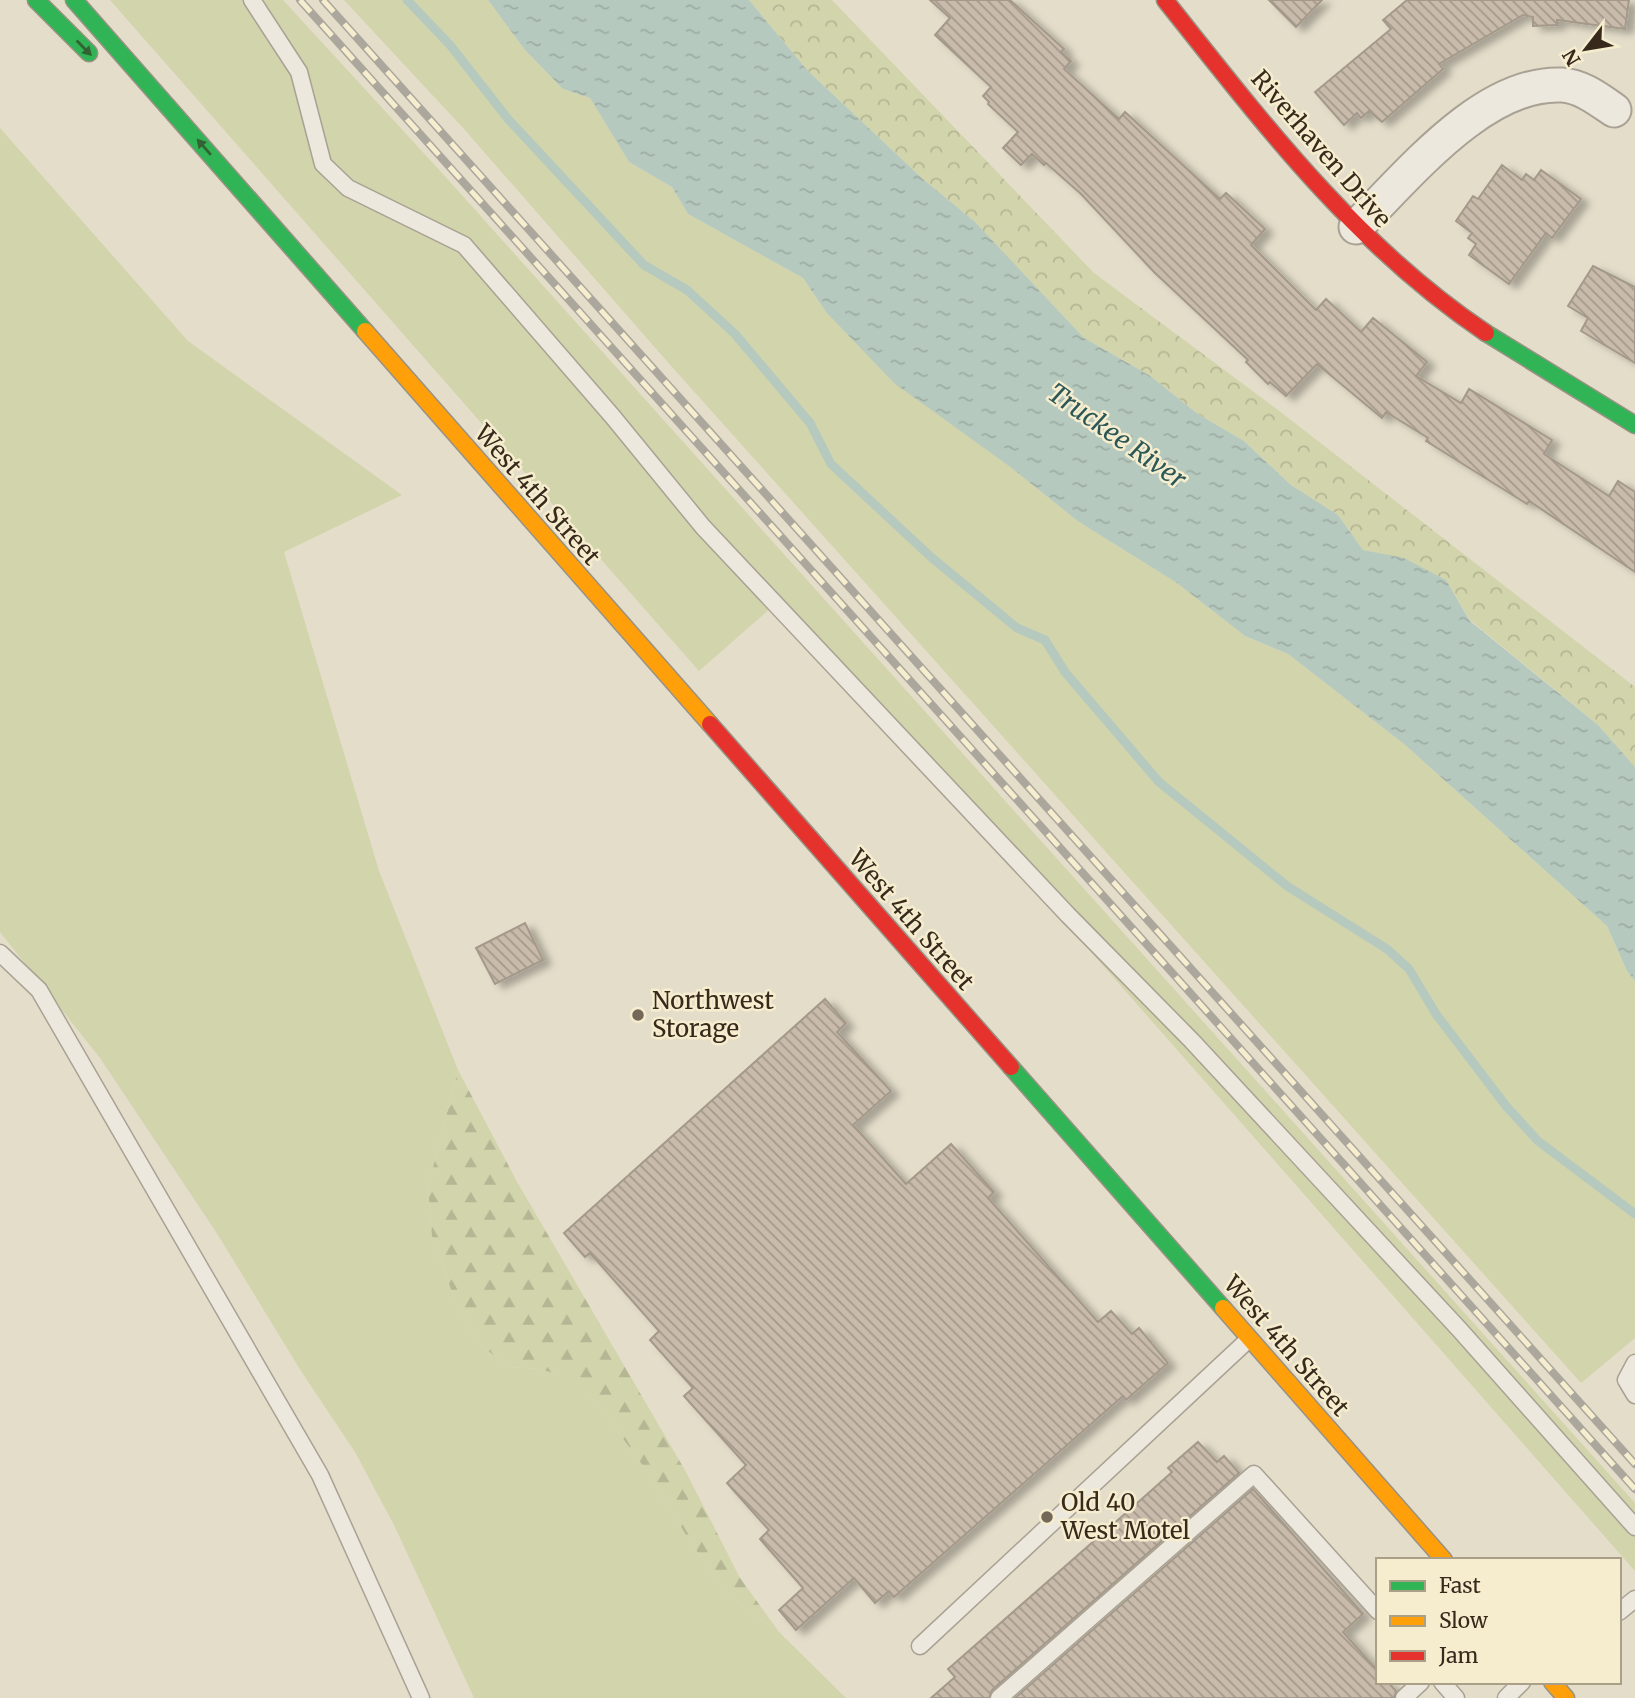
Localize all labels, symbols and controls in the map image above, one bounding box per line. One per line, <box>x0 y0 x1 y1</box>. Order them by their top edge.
north arrow <box>1551 14 1621 84</box>
one-way arrow <box>76 40 93 57</box>
text: N <box>1557 45 1586 70</box>
street label: Riverhaven Drive <box>1245 64 1398 234</box>
one-way arrow <box>197 139 212 156</box>
water label: Truckee River <box>1042 376 1193 496</box>
street label: West 4th Street <box>467 417 607 572</box>
street label: West 4th Street <box>841 842 981 997</box>
place label: Northwest Storage <box>652 985 774 1044</box>
marker: Northwest Storage <box>630 1007 646 1023</box>
street label: West 4th Street <box>1216 1268 1356 1423</box>
place label: Old 40 West Motel <box>1060 1487 1190 1546</box>
marker: Old 40 West Motel <box>1039 1509 1055 1525</box>
legend <box>1376 1558 1621 1684</box>
text: Fast <box>1439 1572 1481 1599</box>
text: Slow <box>1439 1607 1488 1634</box>
text: Jam <box>1438 1642 1478 1669</box>

